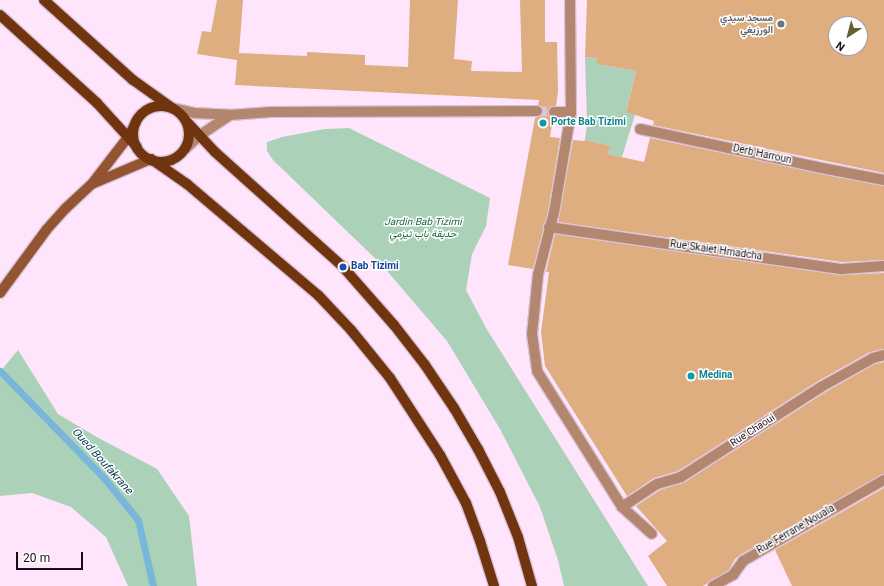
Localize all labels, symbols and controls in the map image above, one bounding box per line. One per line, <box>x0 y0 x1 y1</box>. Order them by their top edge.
place label: مسجد سيدي الورزيغي <box>720 12 773 36</box>
north arrow <box>828 16 868 56</box>
marker: مسجد سيدي الورزيغي <box>776 19 786 29</box>
text: N <box>833 36 849 54</box>
place label: Porte Bab Tizimi <box>551 117 626 129</box>
marker: Porte Bab Tizimi <box>538 118 548 128</box>
street label: Derb Harroun <box>732 143 792 167</box>
park label: Jardin Bab Tizimi حديقة باب تيزمي <box>384 216 462 240</box>
street label: Rue Skaiet Hmadcha <box>669 239 763 263</box>
place label: Bab Tizimi <box>351 261 399 273</box>
marker: Bab Tizimi <box>338 262 348 272</box>
place label: Medina <box>699 370 732 382</box>
marker: Medina <box>686 371 696 381</box>
street label: Rue Chaoui <box>728 412 778 450</box>
water label: Oued Boufakrane <box>68 426 134 498</box>
street label: Rue Ferrane Nouala <box>755 503 837 557</box>
scale bar <box>18 544 85 570</box>
text: 20 m <box>23 550 50 568</box>

